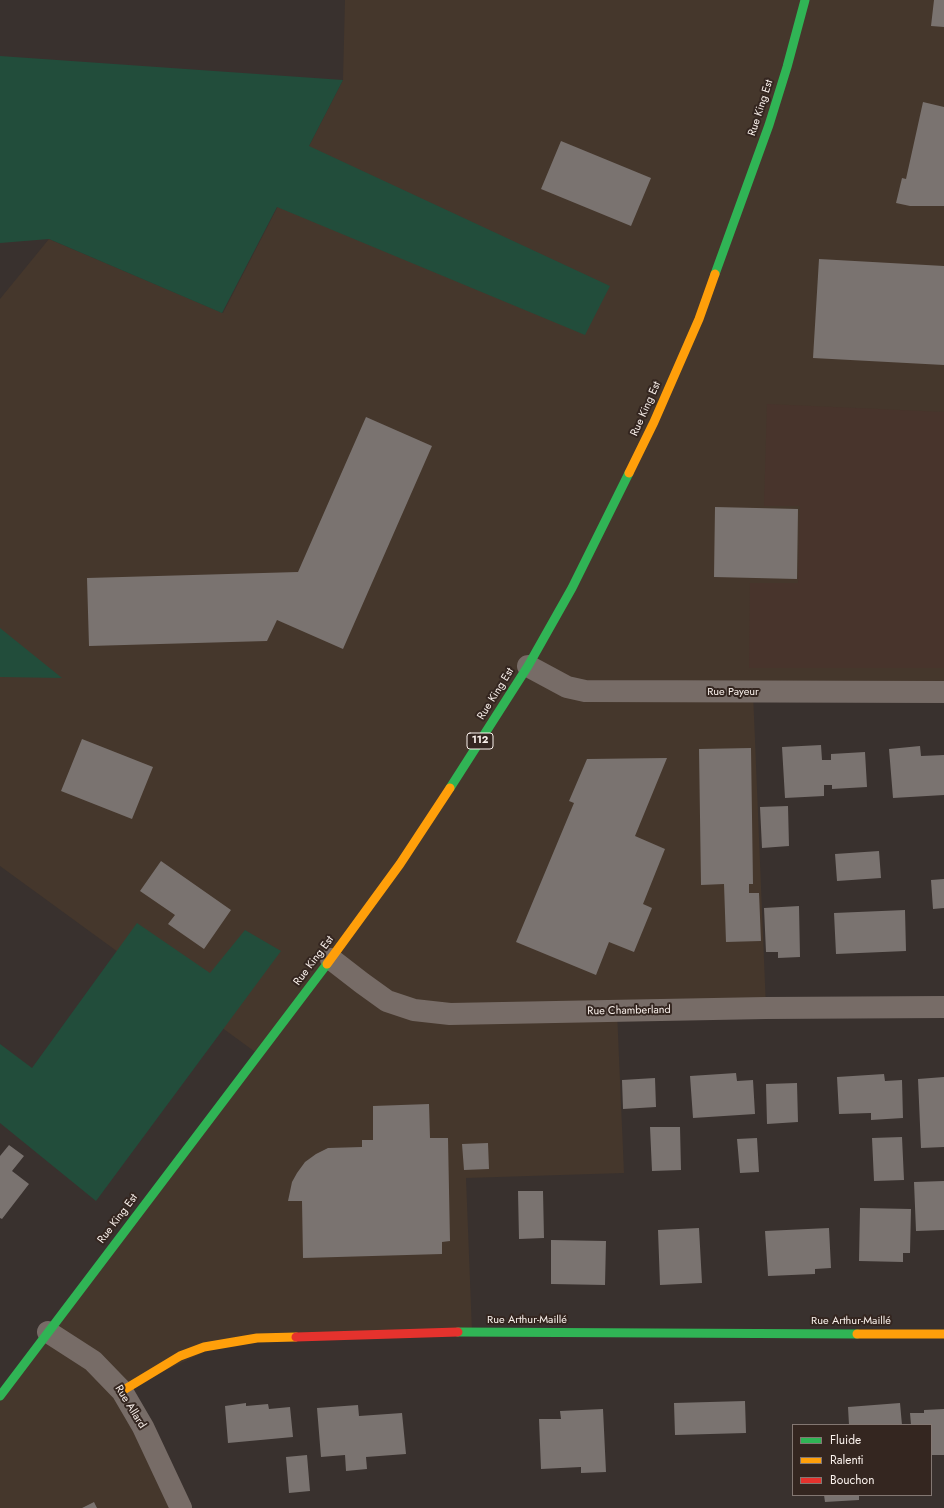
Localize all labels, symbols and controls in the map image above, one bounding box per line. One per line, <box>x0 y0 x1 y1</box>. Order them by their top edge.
street label: Rue King Est <box>746 78 776 138</box>
street label: Rue King Est <box>628 380 664 438</box>
street label: Rue King Est <box>475 666 517 722</box>
street label: Rue Payeur <box>707 685 759 699</box>
road number: 112 <box>467 733 493 749</box>
street label: Rue King Est <box>291 934 337 988</box>
street label: Rue Chamberland <box>587 1004 671 1018</box>
street label: Rue King Est <box>95 1192 141 1246</box>
street label: Rue Arthur-Maillé <box>487 1313 567 1327</box>
street label: Rue Arthur-Maillé <box>811 1314 891 1328</box>
street label: Rue Allard <box>112 1383 148 1431</box>
legend <box>792 1424 932 1496</box>
text: Fluide <box>830 1431 861 1449</box>
text: Ralenti <box>830 1451 864 1469</box>
text: Bouchon <box>830 1471 874 1489</box>

